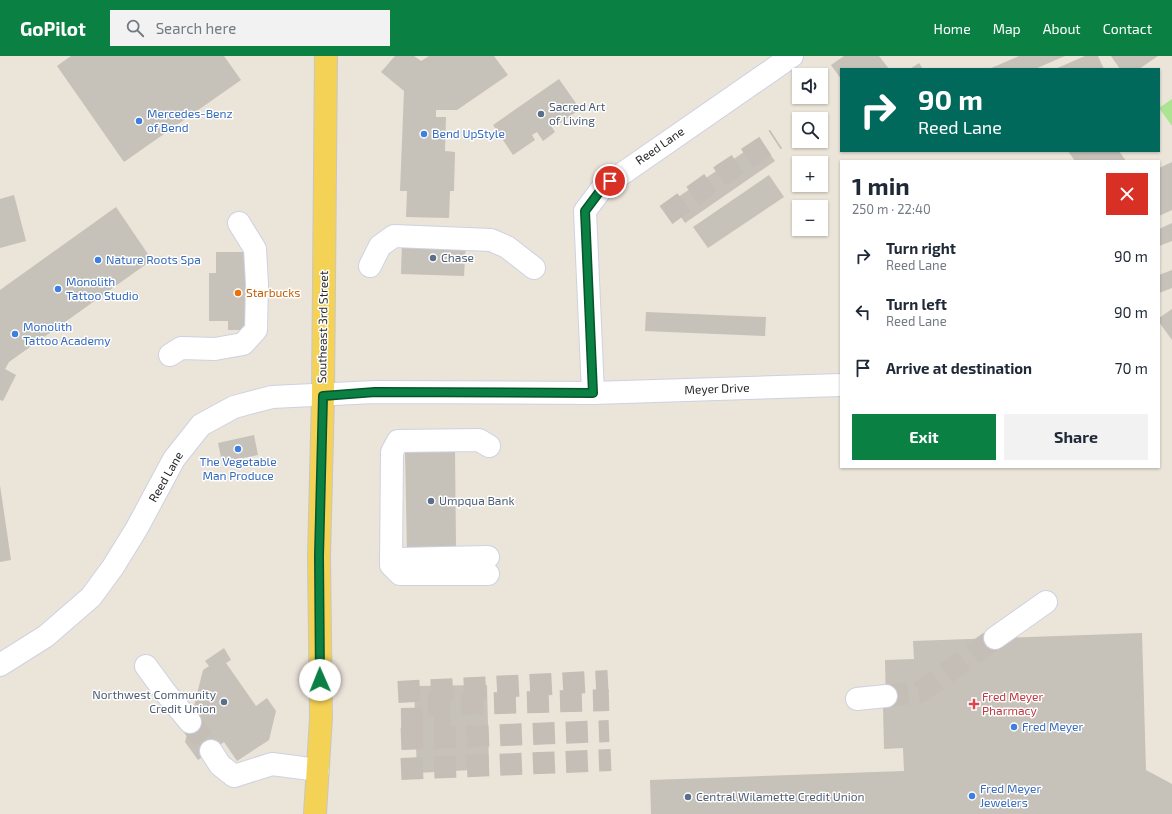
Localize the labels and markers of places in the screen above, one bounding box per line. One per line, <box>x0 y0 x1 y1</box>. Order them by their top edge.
place label: Sacred Art of Living <box>549 99 606 127</box>
place label: Mercedes-Benz of Bend <box>147 106 233 134</box>
marker: Sacred Art of Living <box>536 109 546 119</box>
marker: Mercedes-Benz of Bend <box>134 116 144 126</box>
place label: Bend UpStyle <box>432 126 505 140</box>
marker: Bend UpStyle <box>419 129 429 139</box>
pin <box>593 164 627 198</box>
place label: Chase <box>441 250 474 264</box>
place label: Nature Roots Spa <box>106 252 201 266</box>
marker: Chase <box>428 253 438 263</box>
marker: Nature Roots Spa <box>93 255 103 265</box>
place label: Monolith Tattoo Studio <box>66 274 139 302</box>
marker: Monolith Tattoo Studio <box>53 284 63 294</box>
place label: Starbucks <box>246 285 300 299</box>
marker: Starbucks <box>233 288 243 298</box>
place label: Monolith Tattoo Academy <box>23 319 111 347</box>
marker: Monolith Tattoo Academy <box>10 329 20 339</box>
marker: The Vegetable Man Produce <box>233 444 243 454</box>
place label: The Vegetable Man Produce <box>199 454 277 482</box>
place label: Umpqua Bank <box>439 493 515 507</box>
marker: Umpqua Bank <box>426 496 436 506</box>
place label: Northwest Community Credit Union <box>92 687 217 715</box>
place label: Fred Meyer Pharmacy <box>982 689 1044 717</box>
marker: Northwest Community Credit Union <box>219 697 229 707</box>
marker: Fred Meyer Pharmacy <box>969 699 979 709</box>
place label: Fred Meyer <box>1022 719 1084 733</box>
marker: Fred Meyer <box>1009 722 1019 732</box>
place label: Fred Meyer Jewelers <box>980 781 1042 809</box>
place label: Central Wilamette Credit Union <box>696 789 865 803</box>
marker: Fred Meyer Jewelers <box>967 791 977 801</box>
marker: Central Wilamette Credit Union <box>683 792 693 802</box>

